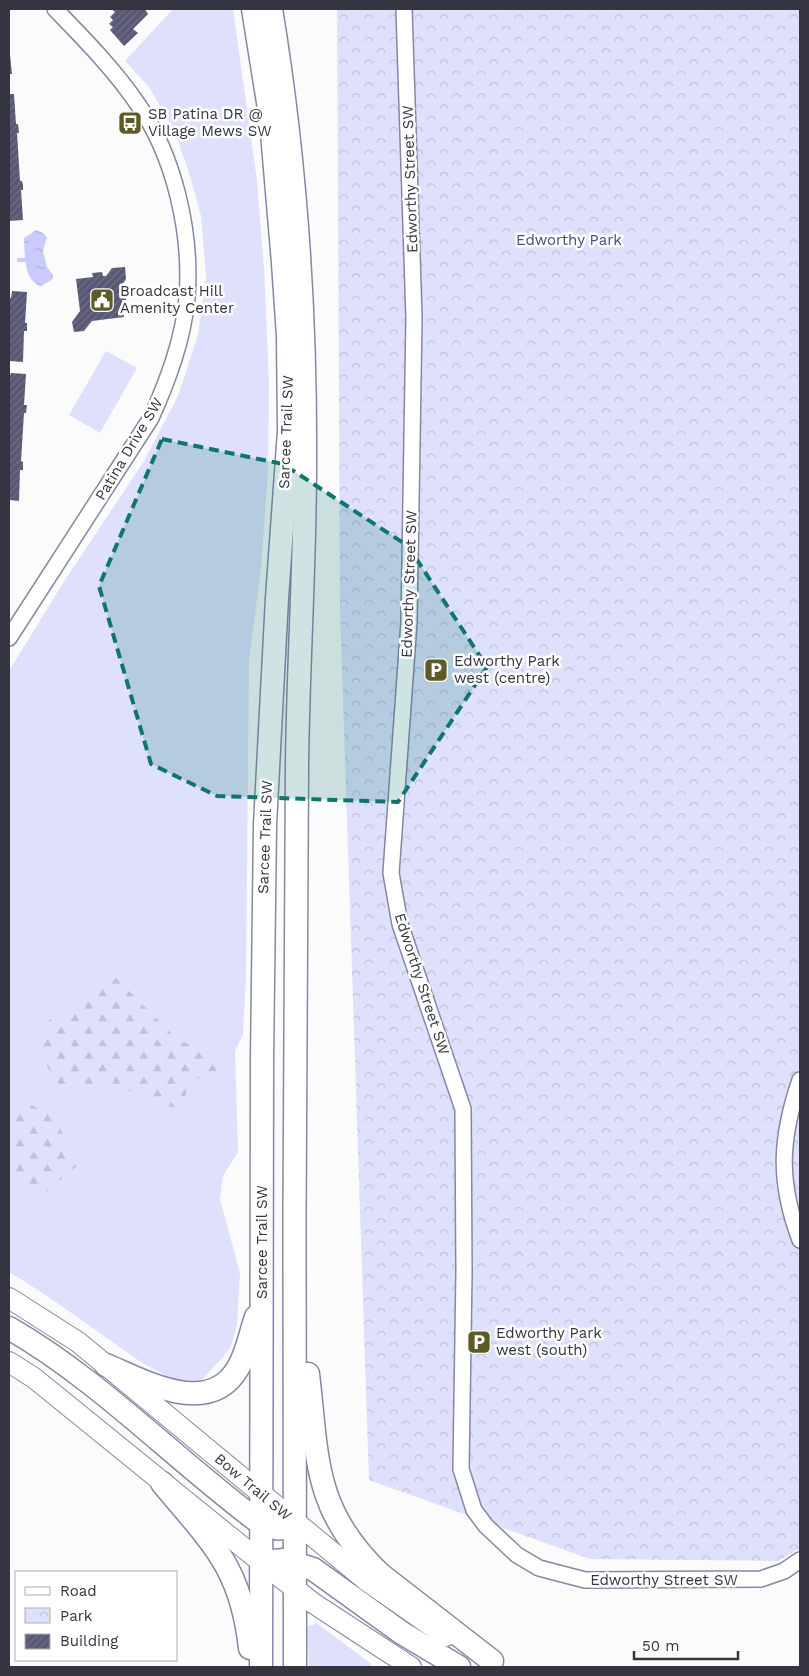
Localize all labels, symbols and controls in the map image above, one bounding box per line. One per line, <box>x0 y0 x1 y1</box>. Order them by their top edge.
place label: SB Patina DR @ Village Mews SW <box>148 105 272 140</box>
street label: Edworthy Street SW <box>398 105 422 253</box>
bus stop icon: SB Patina DR @ Village Mews SW <box>117 110 143 136</box>
park label: Edworthy Park <box>516 231 622 249</box>
place label: Broadcast Hill Amenity Center <box>120 282 234 317</box>
public building icon: Broadcast Hill Amenity Center <box>89 287 115 313</box>
street label: Sarcee Trail SW <box>275 375 297 489</box>
street label: Patina Drive SW <box>91 394 167 504</box>
street label: Edworthy Street SW <box>397 510 421 658</box>
place label: Edworthy Park west (centre) <box>454 652 560 687</box>
parking icon: Edworthy Park west (centre) <box>423 657 449 683</box>
street label: Sarcee Trail SW <box>254 780 276 894</box>
street label: Edworthy Street SW <box>391 911 453 1057</box>
street label: Sarcee Trail SW <box>253 1185 271 1299</box>
place label: Edworthy Park west (south) <box>496 1324 602 1359</box>
parking icon: Edworthy Park west (south) <box>466 1329 492 1355</box>
street label: Bow Trail SW <box>211 1450 295 1524</box>
legend <box>15 1571 178 1661</box>
street label: Edworthy Street SW <box>590 1571 738 1589</box>
text: Road <box>60 1582 97 1600</box>
text: Park <box>60 1607 93 1625</box>
scale bar <box>634 1628 738 1660</box>
text: Building <box>60 1632 118 1650</box>
text: 50 m <box>642 1637 679 1655</box>

